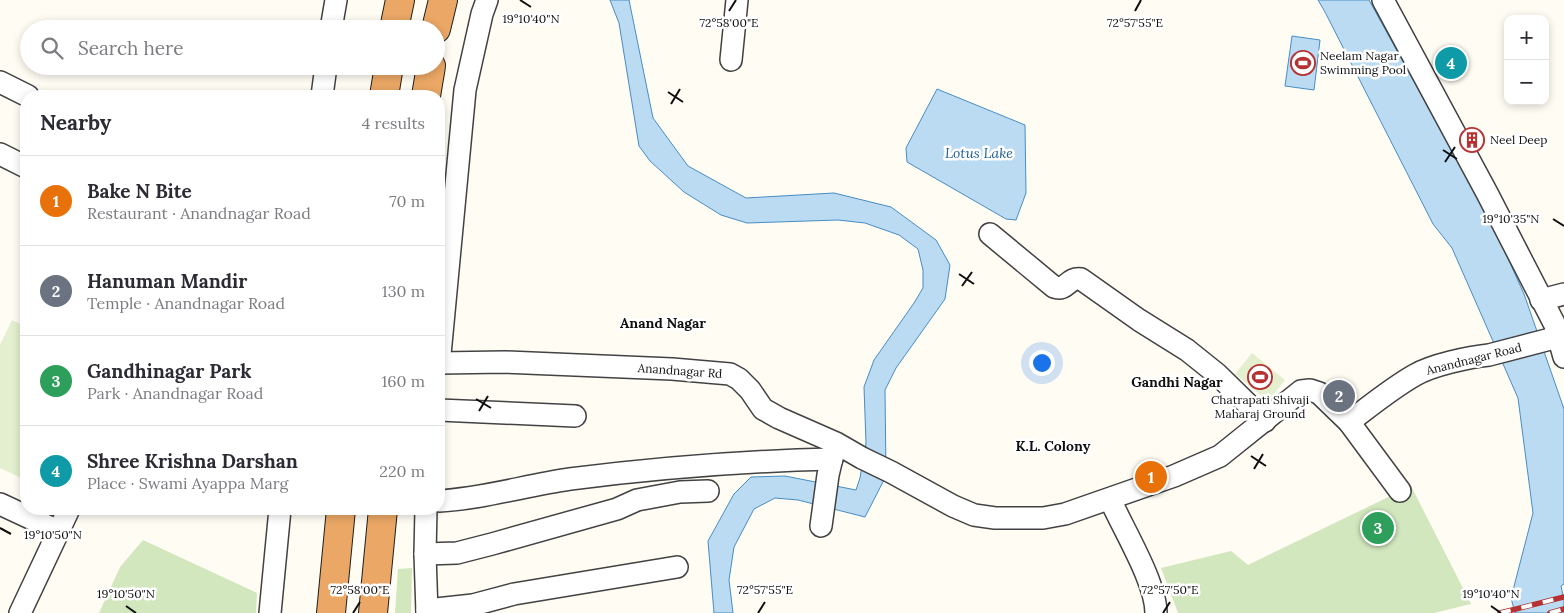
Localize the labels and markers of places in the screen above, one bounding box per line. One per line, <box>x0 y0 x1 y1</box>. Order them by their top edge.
pin: 4 <box>1435 44 1467 82</box>
place label: Neelam Nagar Swimming Pool <box>1320 48 1406 77</box>
sports icon: Neelam Nagar Swimming Pool <box>1290 50 1316 76</box>
building icon: Neel Deep <box>1459 127 1485 153</box>
place label: Neel Deep <box>1490 132 1547 147</box>
sports icon: Chatrapati Shivaji Maharaj Ground <box>1247 364 1273 390</box>
pin: 2 <box>1323 377 1355 415</box>
place label: Chatrapati Shivaji Maharaj Ground <box>1211 392 1309 421</box>
pin: 1 <box>1135 458 1167 496</box>
pin: 3 <box>1362 509 1394 547</box>

